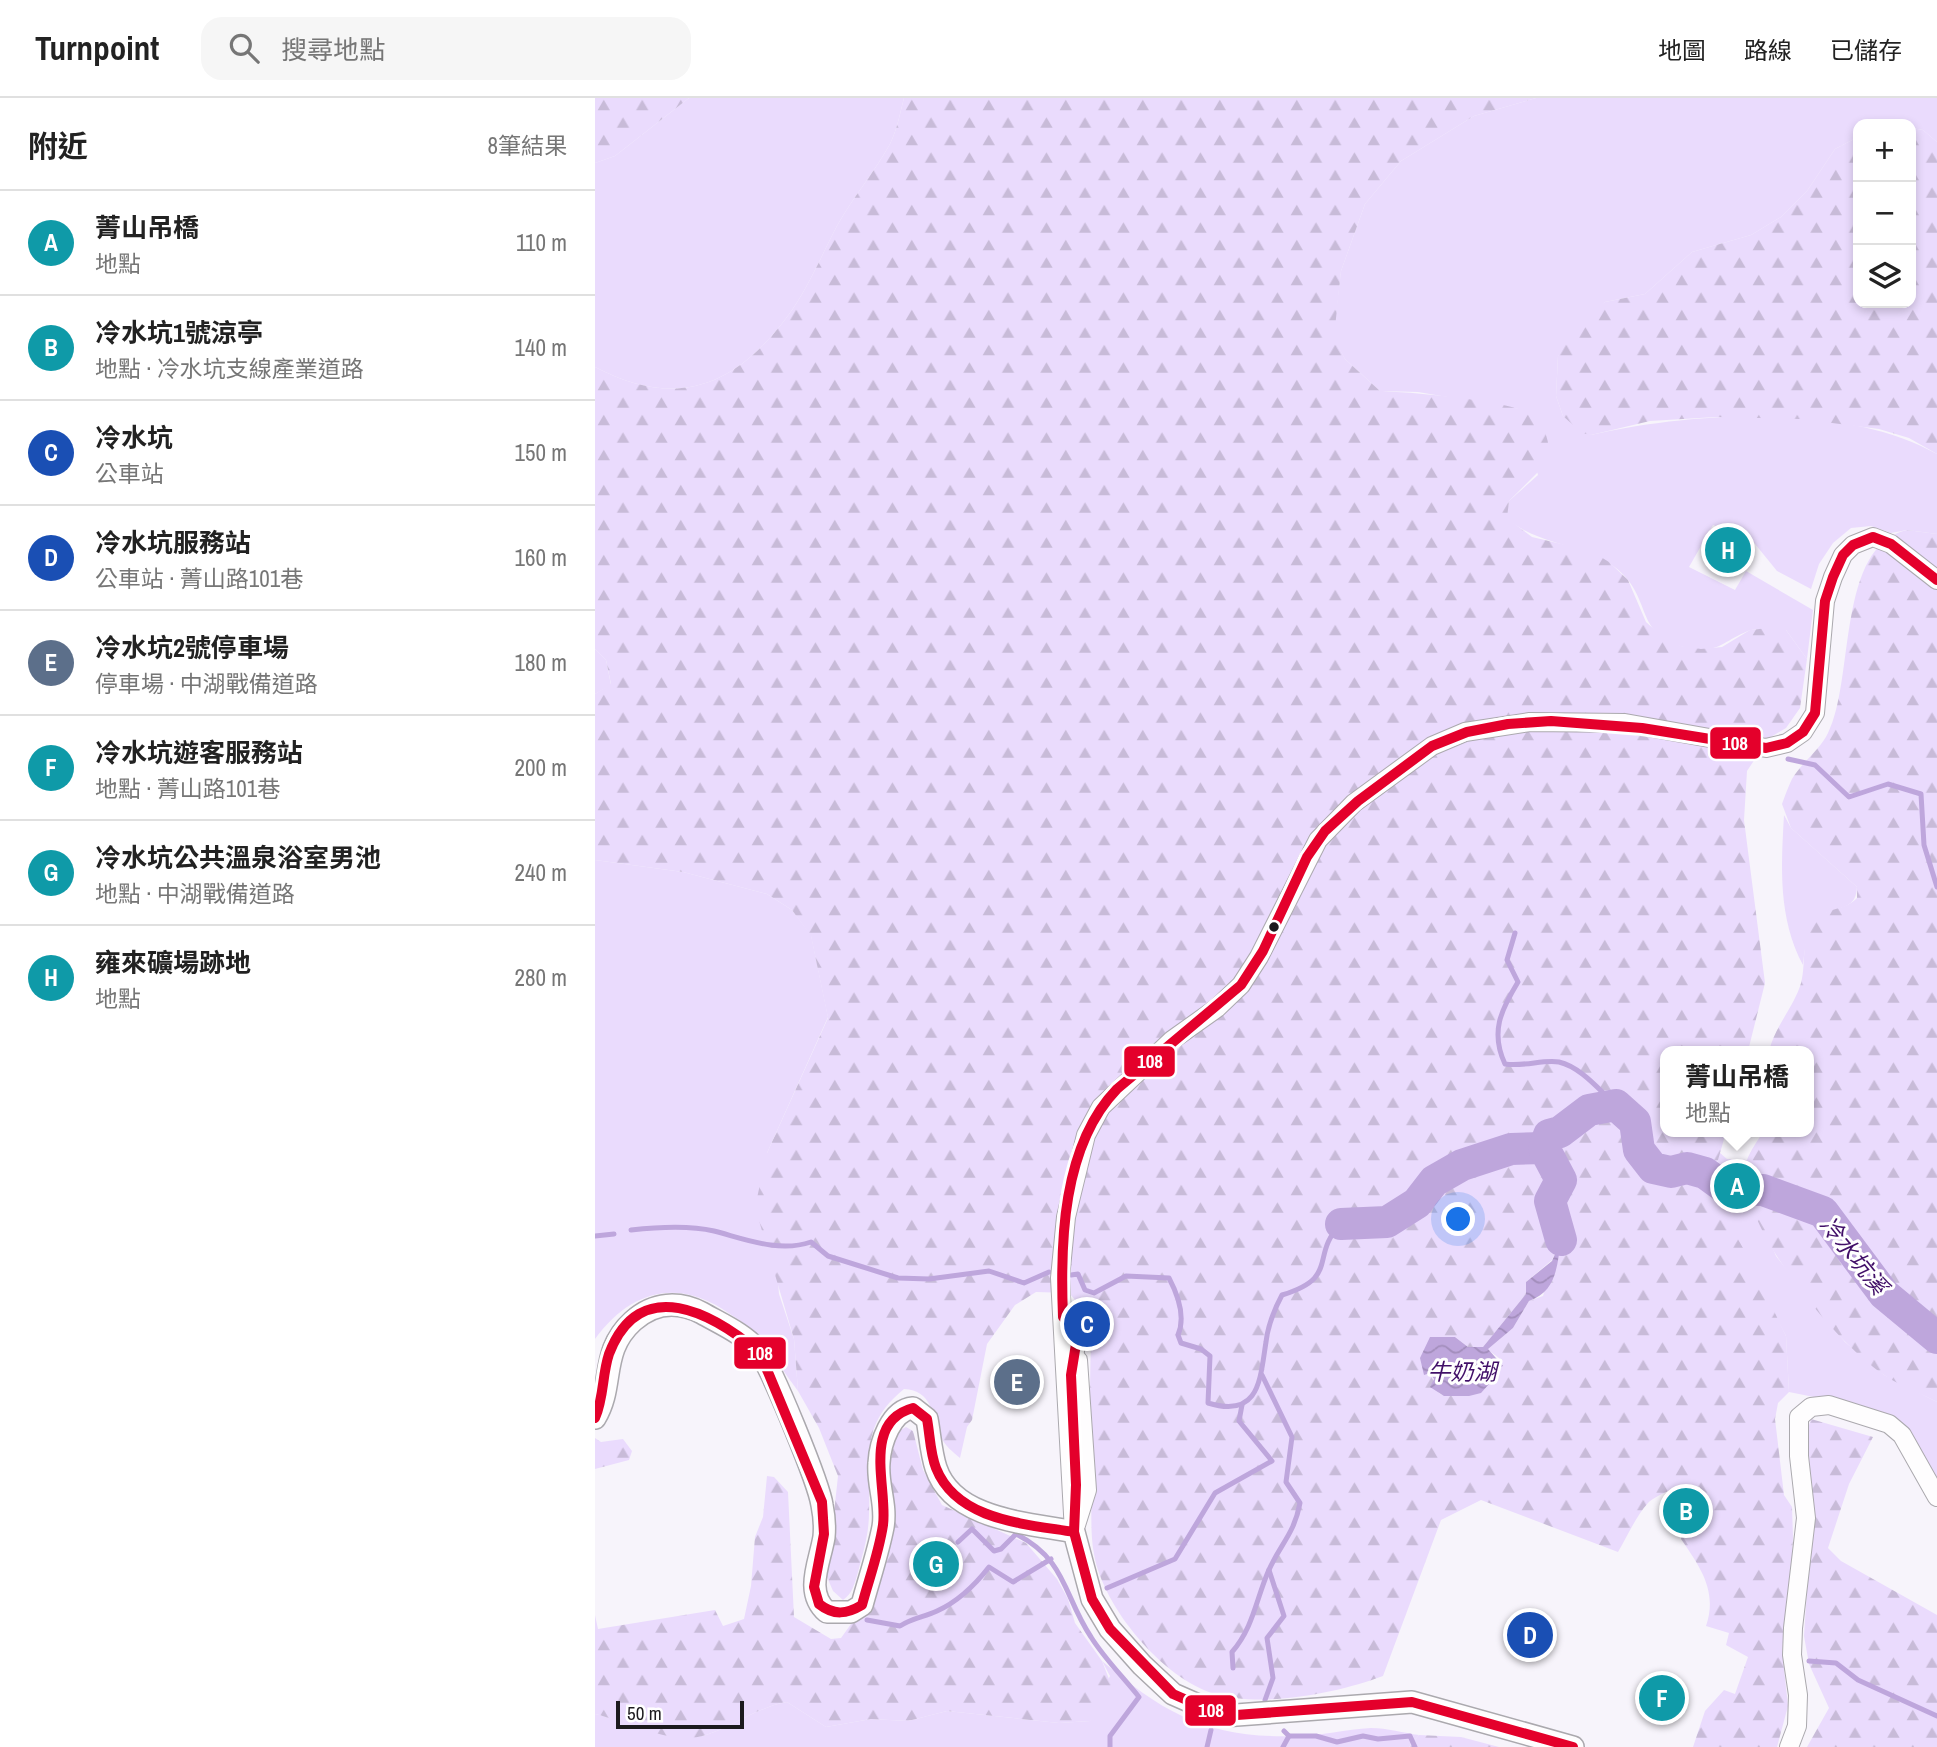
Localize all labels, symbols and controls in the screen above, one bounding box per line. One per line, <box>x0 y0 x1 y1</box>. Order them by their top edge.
search box <box>201 17 691 80</box>
text: Turnpoint <box>35 26 159 70</box>
icon: search <box>225 29 263 67</box>
text: 搜尋地點 <box>281 32 385 67</box>
text: 地圖 <box>1658 34 1706 66</box>
text: 路線 <box>1744 34 1792 66</box>
text: 已儲存 <box>1830 34 1902 66</box>
map controls <box>1853 119 1916 308</box>
button: + <box>1853 119 1916 182</box>
text: 附近 <box>28 126 88 166</box>
text: 8筆結果 <box>488 130 567 161</box>
button: − <box>1853 182 1916 245</box>
text: 菁山吊橋 <box>95 210 199 245</box>
text: A <box>44 227 58 258</box>
text: 110 m <box>516 227 567 258</box>
button: layers <box>1853 245 1916 308</box>
text: 地點 <box>95 248 141 279</box>
text: 冷水坑1號涼亭 <box>95 315 263 350</box>
text: B <box>44 332 58 363</box>
text: 140 m <box>515 332 567 363</box>
text: 地點 · 冷水坑支線產業道路 <box>95 353 364 384</box>
text: 冷水坑 <box>95 420 173 455</box>
text: C <box>44 437 58 468</box>
text: 150 m <box>515 437 567 468</box>
text: 公車站 <box>95 458 164 489</box>
pin: H <box>1705 524 1751 576</box>
text: 冷水坑服務站 <box>95 525 251 560</box>
text: D <box>44 542 58 573</box>
text: 160 m <box>515 542 567 573</box>
text: 公車站 · 菁山路101巷 <box>95 563 303 594</box>
text: 冷水坑2號停車場 <box>95 630 289 665</box>
text: E <box>45 647 57 678</box>
text: 180 m <box>515 647 567 678</box>
text: 停車場 · 中湖戰備道路 <box>95 668 318 699</box>
line badge: 108 <box>1709 726 1762 760</box>
text: 108 <box>1722 730 1748 756</box>
text: 冷水坑遊客服務站 <box>95 735 303 770</box>
text: F <box>45 752 57 783</box>
text: 200 m <box>515 752 567 783</box>
text: 地點 · 菁山路101巷 <box>95 773 280 804</box>
text: 冷水坑公共溫泉浴室男池 <box>95 840 381 875</box>
text: G <box>44 857 58 888</box>
text: 240 m <box>515 857 567 888</box>
text: 地點 · 中湖戰備道路 <box>95 878 295 909</box>
unlabelled marker <box>1267 920 1281 934</box>
text: 雍來礦場跡地 <box>95 945 251 980</box>
text: H <box>44 962 58 993</box>
text: 280 m <box>515 962 567 993</box>
text: 地點 <box>95 983 141 1014</box>
line badge: 108 <box>1123 1045 1176 1078</box>
popup <box>1660 1046 1814 1137</box>
text: 108 <box>1137 1048 1163 1074</box>
text: 菁山吊橋 <box>1685 1059 1789 1094</box>
text: 地點 <box>1685 1097 1731 1128</box>
pin: A <box>1714 1160 1760 1212</box>
your location <box>1441 1202 1475 1236</box>
water label: 冷水坑溪 <box>1813 1209 1897 1303</box>
pin: C <box>1064 1298 1110 1350</box>
line badge: 108 <box>733 1336 787 1370</box>
text: 108 <box>747 1340 773 1366</box>
pin: E <box>994 1356 1040 1408</box>
water label: 牛奶湖 <box>1428 1356 1500 1387</box>
pin: B <box>1663 1485 1709 1537</box>
pin: G <box>913 1538 959 1590</box>
pin: D <box>1507 1609 1553 1661</box>
pin: F <box>1639 1672 1685 1724</box>
line badge: 108 <box>1184 1694 1237 1727</box>
text: 108 <box>1198 1697 1224 1723</box>
scale bar <box>616 1698 744 1730</box>
text: 50 m <box>627 1700 662 1726</box>

